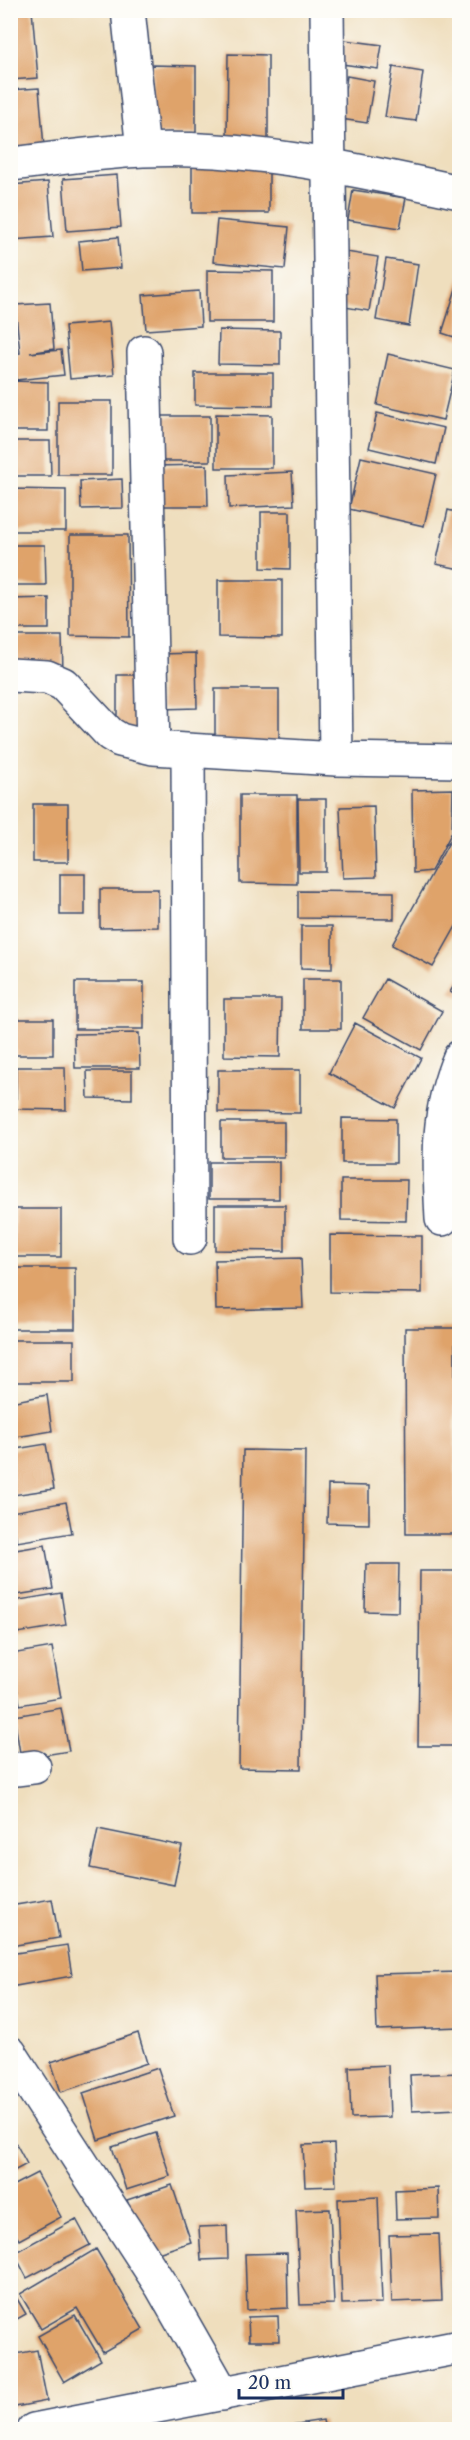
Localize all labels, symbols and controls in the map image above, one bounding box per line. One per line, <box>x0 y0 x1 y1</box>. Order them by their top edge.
scale bar <box>239 2362 342 2400</box>
text: 20 m <box>248 2372 292 2394</box>

